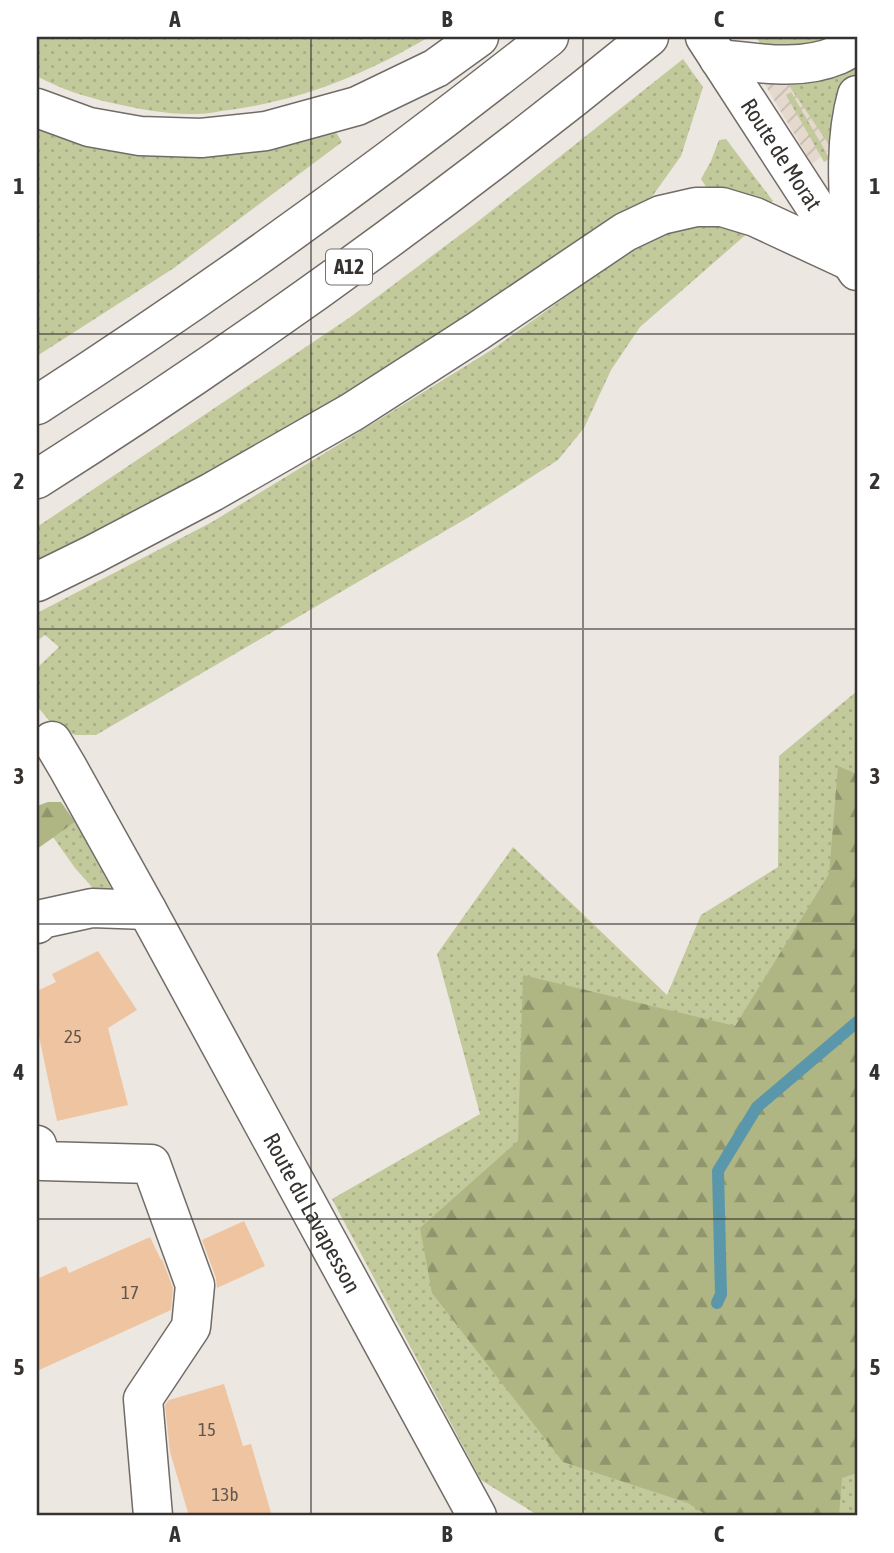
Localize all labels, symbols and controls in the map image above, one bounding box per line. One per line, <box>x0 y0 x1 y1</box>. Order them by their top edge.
text: A <box>168 6 181 32</box>
text: B <box>442 6 453 32</box>
text: C <box>714 6 725 32</box>
street label: Route de Morat <box>736 94 827 215</box>
text: 1 <box>14 173 25 199</box>
text: 1 <box>870 173 881 199</box>
road number: A12 <box>326 250 372 284</box>
text: 2 <box>14 468 24 494</box>
text: 2 <box>870 468 880 494</box>
text: 3 <box>14 763 24 789</box>
text: 3 <box>870 763 880 789</box>
house number: 25 <box>64 1025 82 1047</box>
text: 4 <box>13 1059 25 1085</box>
text: 4 <box>869 1059 881 1085</box>
street label: Route du Lavapesson <box>258 1129 366 1297</box>
house number: 17 <box>121 1281 139 1303</box>
text: 5 <box>14 1354 25 1380</box>
text: 5 <box>870 1354 881 1380</box>
house number: 15 <box>198 1418 216 1440</box>
house number: 13b <box>212 1483 238 1505</box>
text: A <box>168 1521 181 1547</box>
text: B <box>442 1521 453 1547</box>
text: C <box>714 1521 725 1547</box>

